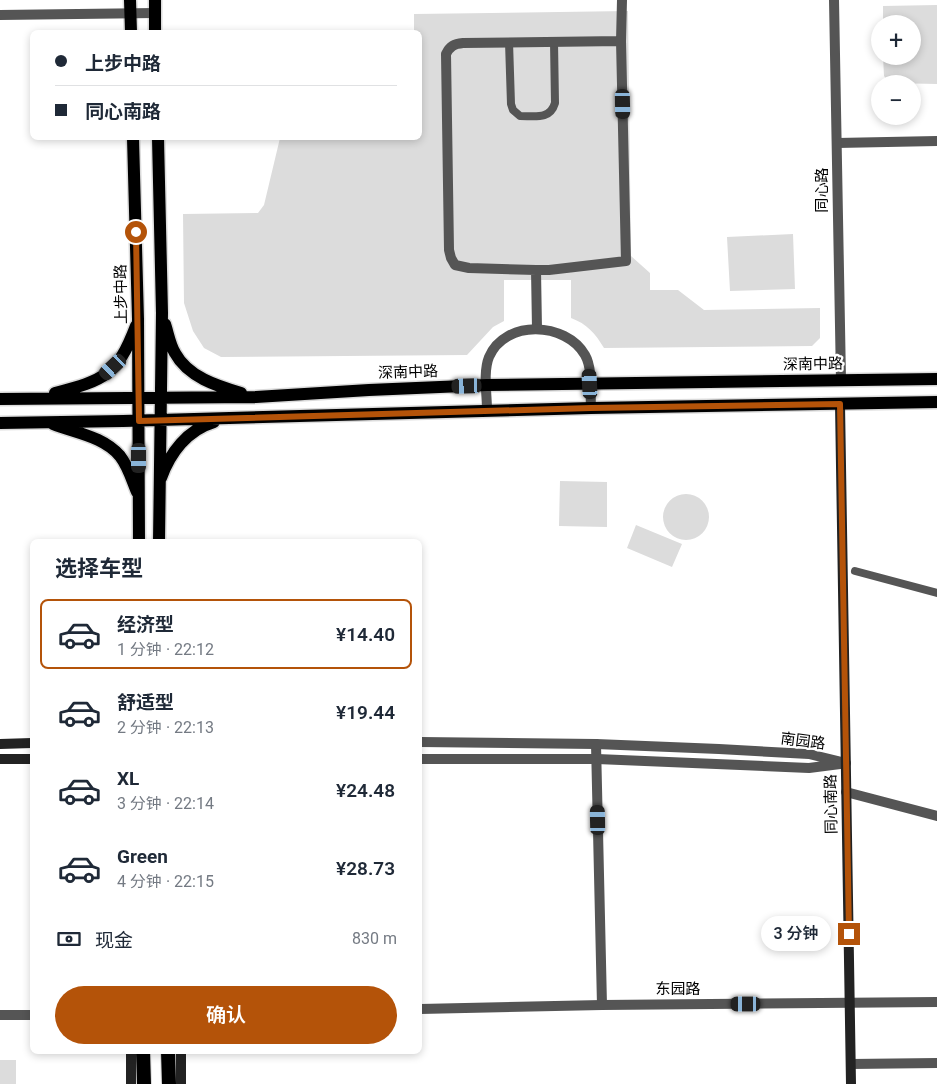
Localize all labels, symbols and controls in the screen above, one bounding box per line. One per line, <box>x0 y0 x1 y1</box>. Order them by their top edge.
map controls <box>871 15 921 125</box>
button: + <box>871 15 921 65</box>
text: 上步中路 <box>85 52 161 75</box>
button: − <box>871 75 921 125</box>
car <box>615 89 630 119</box>
text: 同心南路 <box>85 100 161 123</box>
street label: 同心路 <box>813 167 831 213</box>
route start <box>125 221 147 243</box>
street label: 上步中路 <box>111 264 131 324</box>
car <box>96 351 129 383</box>
street label: 深南中路 <box>783 354 843 374</box>
street label: 深南中路 <box>378 362 438 382</box>
car <box>581 369 598 399</box>
car <box>451 378 482 394</box>
car <box>131 443 146 473</box>
text: 选择车型 <box>55 556 143 581</box>
icon: car <box>57 612 102 657</box>
text: 经济型 <box>117 613 174 636</box>
text: ¥14.40 <box>336 623 395 646</box>
text: 1 分钟 · 22:12 <box>117 640 214 659</box>
icon: car <box>57 690 102 735</box>
text: 舒适型 <box>117 691 174 714</box>
text: ¥19.44 <box>336 701 395 724</box>
text: 2 分钟 · 22:13 <box>117 718 214 737</box>
street label: 南园路 <box>780 729 826 753</box>
text: XL <box>117 767 139 790</box>
icon: car <box>57 768 102 813</box>
street label: 同心南路 <box>821 774 841 834</box>
text: ¥24.48 <box>336 779 395 802</box>
text: 3 分钟 · 22:14 <box>117 794 214 813</box>
car <box>590 805 605 835</box>
text: Green <box>117 845 168 868</box>
icon: car <box>57 846 102 891</box>
text: ¥28.73 <box>336 857 395 880</box>
text: 4 分钟 · 22:15 <box>117 872 214 891</box>
callout: 3 分钟 <box>762 916 832 952</box>
route end <box>838 923 860 945</box>
text: 3 分钟 <box>773 924 819 943</box>
icon: cash <box>55 925 83 953</box>
text: 现金 <box>95 929 133 952</box>
text: 830 m <box>352 929 397 948</box>
street label: 东园路 <box>655 980 701 998</box>
button: 确认 <box>55 986 397 1044</box>
car <box>731 997 761 1012</box>

